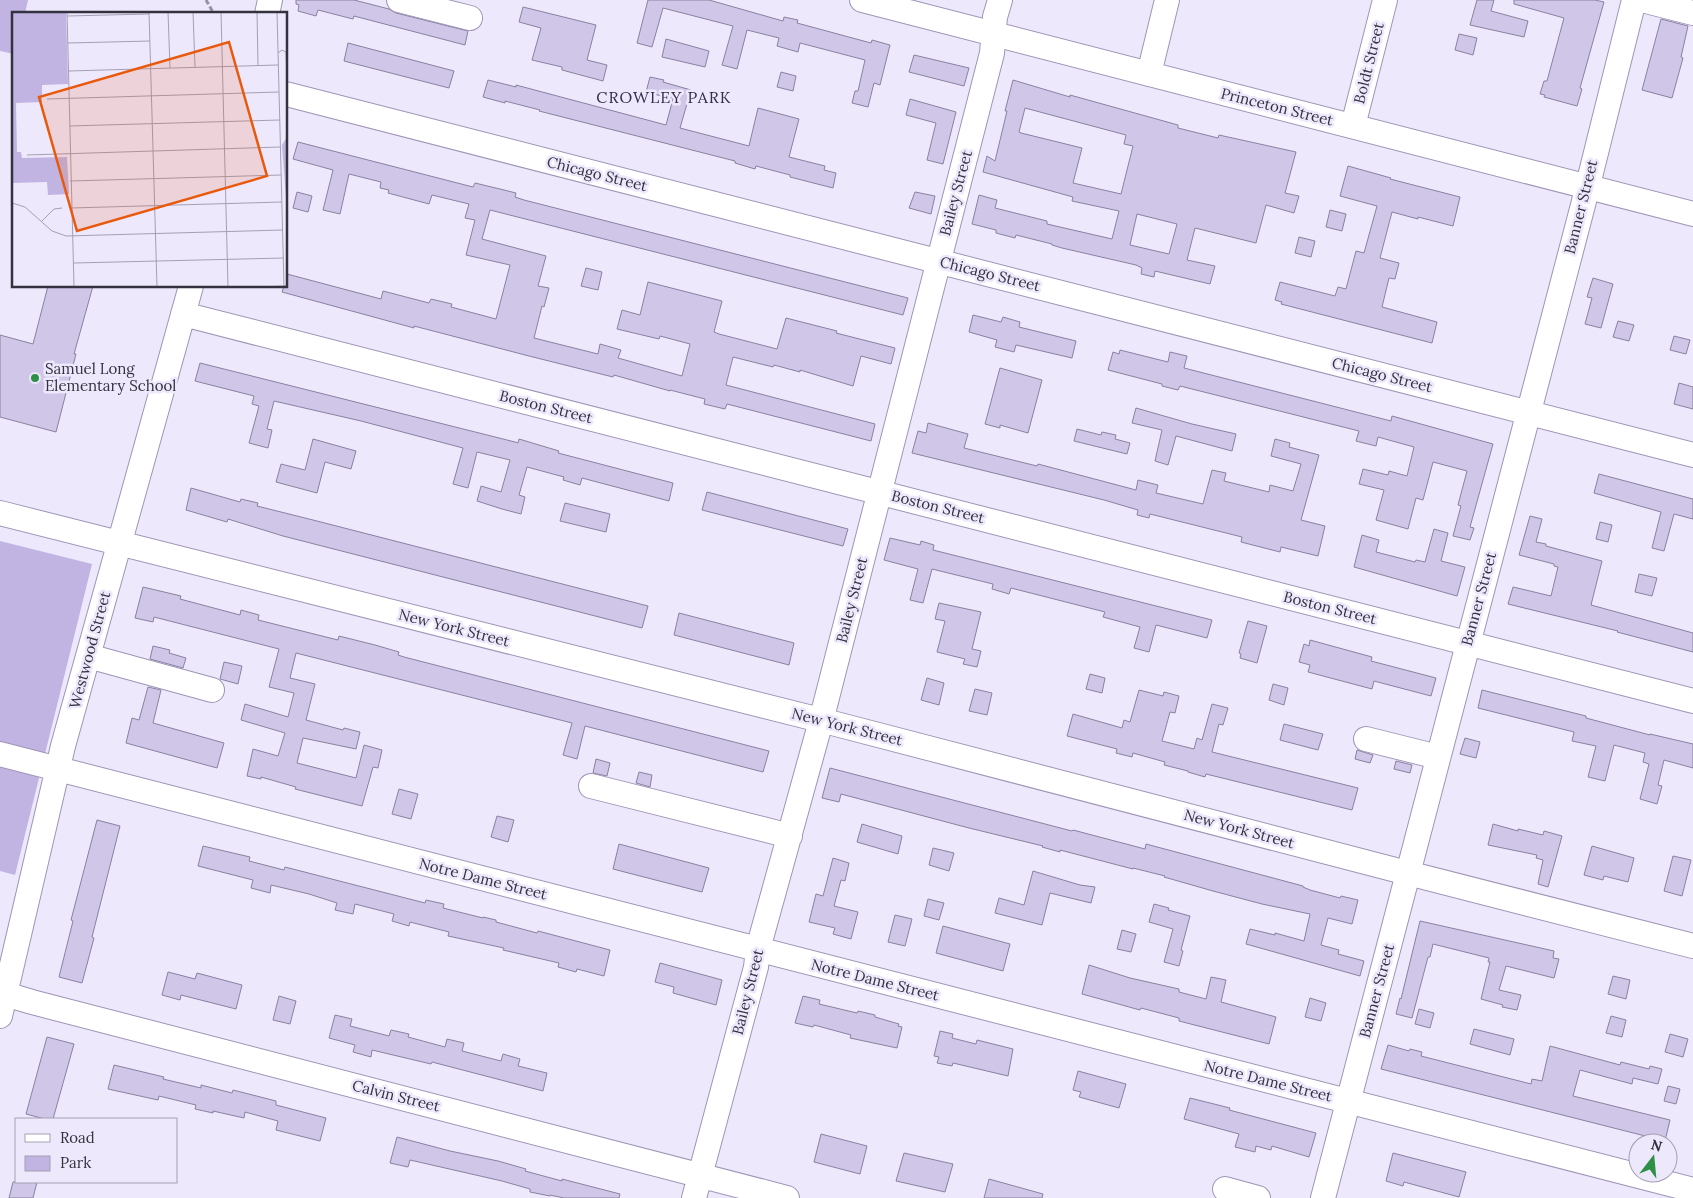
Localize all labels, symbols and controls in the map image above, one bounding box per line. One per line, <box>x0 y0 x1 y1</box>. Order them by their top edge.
inset map <box>12 12 288 288</box>
street label: Boldt Street <box>1349 20 1388 106</box>
street label: Princeton Street <box>1219 83 1335 130</box>
district label: CROWLEY PARK <box>596 87 732 107</box>
street label: Bailey Street <box>935 148 976 238</box>
street label: Chicago Street <box>545 152 649 195</box>
street label: Banner Street <box>1560 158 1601 256</box>
street label: Chicago Street <box>938 252 1042 295</box>
street label: Chicago Street <box>1330 353 1434 396</box>
place label: Samuel Long Elementary School <box>45 359 176 395</box>
marker: Samuel Long Elementary School <box>29 372 41 384</box>
street label: Boston Street <box>498 386 595 427</box>
street label: Boston Street <box>890 486 987 527</box>
street label: Banner Street <box>1457 550 1500 648</box>
street label: Bailey Street <box>832 555 871 645</box>
street label: Boston Street <box>1282 587 1379 628</box>
street label: Westwood Street <box>65 589 114 710</box>
street label: New York Street <box>397 605 512 651</box>
street label: New York Street <box>790 704 905 750</box>
street label: New York Street <box>1182 805 1297 852</box>
street label: Notre Dame Street <box>417 853 549 904</box>
street label: Banner Street <box>1355 942 1398 1040</box>
street label: Bailey Street <box>728 947 767 1037</box>
street label: Notre Dame Street <box>809 954 941 1005</box>
street label: Notre Dame Street <box>1202 1055 1334 1106</box>
street label: Calvin Street <box>350 1075 442 1116</box>
legend <box>15 1118 178 1183</box>
text: Road <box>60 1128 95 1147</box>
north arrow <box>1628 1133 1678 1183</box>
text: N <box>1649 1135 1664 1156</box>
text: Park <box>60 1153 91 1172</box>

